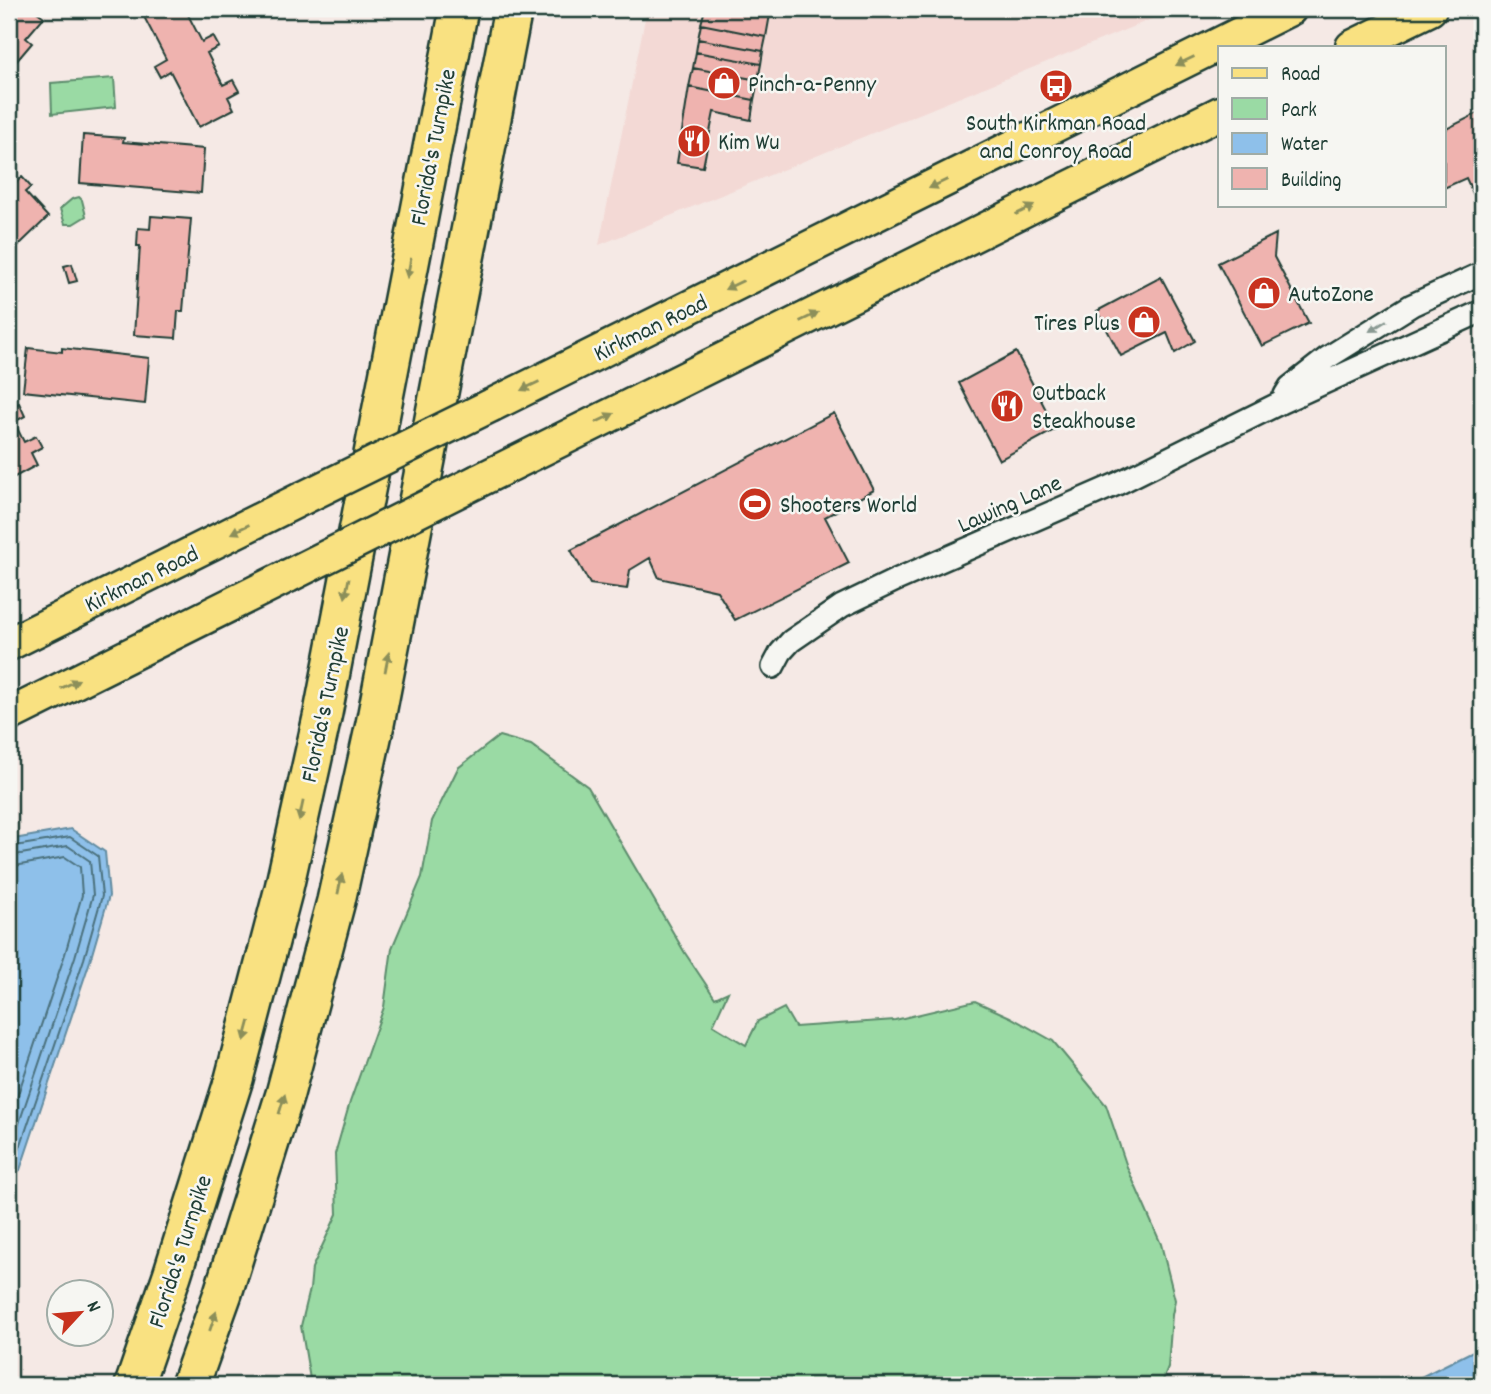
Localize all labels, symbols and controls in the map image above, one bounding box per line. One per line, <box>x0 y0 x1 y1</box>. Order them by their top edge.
legend <box>1218 46 1446 206</box>
one-way arrow <box>1175 55 1195 66</box>
text: Road <box>1281 61 1320 91</box>
shop icon: Pinch-a-Penny <box>705 64 743 102</box>
street label: Florida's Turnpike <box>403 66 467 229</box>
bus stop icon: South Kirkman Road and Conroy Road <box>1037 67 1075 105</box>
place label: Pinch-a-Penny <box>748 69 877 103</box>
text: Park <box>1281 97 1317 127</box>
place label: South Kirkman Road and Conroy Road <box>966 108 1146 170</box>
restaurant icon: Kim Wu <box>675 122 713 160</box>
place label: Kim Wu <box>718 127 780 161</box>
text: Water <box>1281 131 1328 161</box>
text: Building <box>1281 167 1341 197</box>
one-way arrow <box>928 178 948 189</box>
one-way arrow <box>1015 204 1035 215</box>
one-way arrow <box>403 257 414 279</box>
shop icon: AutoZone <box>1245 274 1283 312</box>
one-way arrow <box>724 279 744 290</box>
place label: AutoZone <box>1288 279 1374 313</box>
street label: Kirkman Road <box>588 287 714 372</box>
shop icon: Tires Plus <box>1125 303 1163 341</box>
place label: Tires Plus <box>1034 308 1120 342</box>
one-way arrow <box>799 312 819 323</box>
one-way arrow <box>1368 320 1388 333</box>
place label: Outback Steakhouse <box>1032 378 1136 440</box>
one-way arrow <box>520 380 540 392</box>
restaurant icon: Outback Steakhouse <box>988 387 1026 425</box>
one-way arrow <box>595 413 615 424</box>
street label: Lawing Lane <box>953 468 1068 544</box>
sports icon: Shooters World <box>736 485 774 523</box>
place label: Shooters World <box>780 490 917 524</box>
one-way arrow <box>230 523 250 535</box>
street label: Kirkman Road <box>79 538 205 623</box>
one-way arrow <box>341 577 352 599</box>
street label: Florida's Turnpike <box>294 623 360 786</box>
one-way arrow <box>381 651 392 673</box>
one-way arrow <box>60 679 80 690</box>
one-way arrow <box>296 800 307 822</box>
one-way arrow <box>335 873 346 895</box>
one-way arrow <box>241 1021 252 1043</box>
one-way arrow <box>277 1094 288 1115</box>
street label: Florida's Turnpike <box>141 1171 223 1333</box>
north arrow <box>46 1278 116 1348</box>
text: N <box>78 1297 106 1317</box>
one-way arrow <box>208 1310 219 1331</box>

